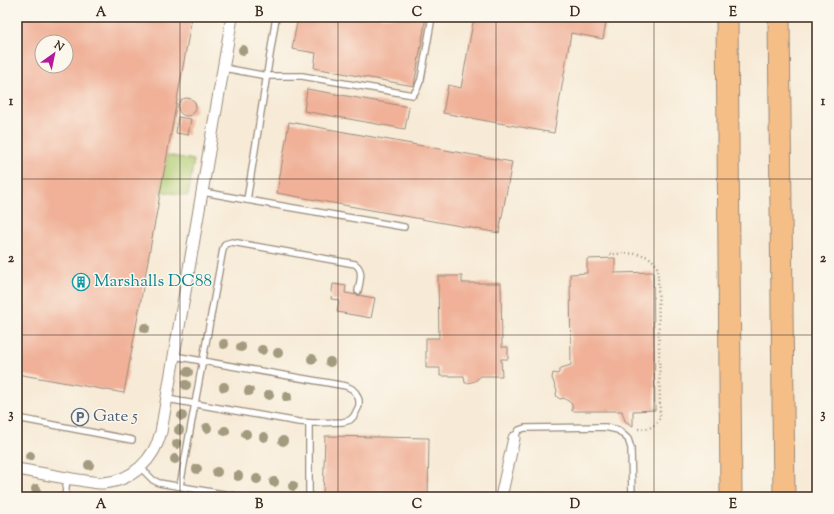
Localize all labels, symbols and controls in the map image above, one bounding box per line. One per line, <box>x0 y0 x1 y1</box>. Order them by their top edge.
text: A <box>96 4 107 22</box>
text: B <box>255 4 264 22</box>
text: C <box>412 4 422 22</box>
text: D <box>570 4 580 22</box>
text: E <box>729 4 737 22</box>
north arrow <box>34 34 74 74</box>
text: N <box>50 37 67 56</box>
text: 1 <box>9 93 14 111</box>
text: 1 <box>821 93 826 111</box>
text: 2 <box>8 250 15 268</box>
text: 2 <box>820 250 827 268</box>
place label: Marshalls DC88 <box>94 270 212 294</box>
building icon: Marshalls DC88 <box>71 272 91 292</box>
place label: Gate 5 <box>93 405 138 429</box>
text: 3 <box>8 406 14 424</box>
text: 3 <box>820 406 826 424</box>
parking icon: Gate 5 <box>70 407 90 427</box>
text: A <box>96 496 107 514</box>
text: B <box>255 496 264 514</box>
text: C <box>412 496 422 514</box>
text: D <box>570 496 580 514</box>
text: E <box>729 496 737 514</box>

